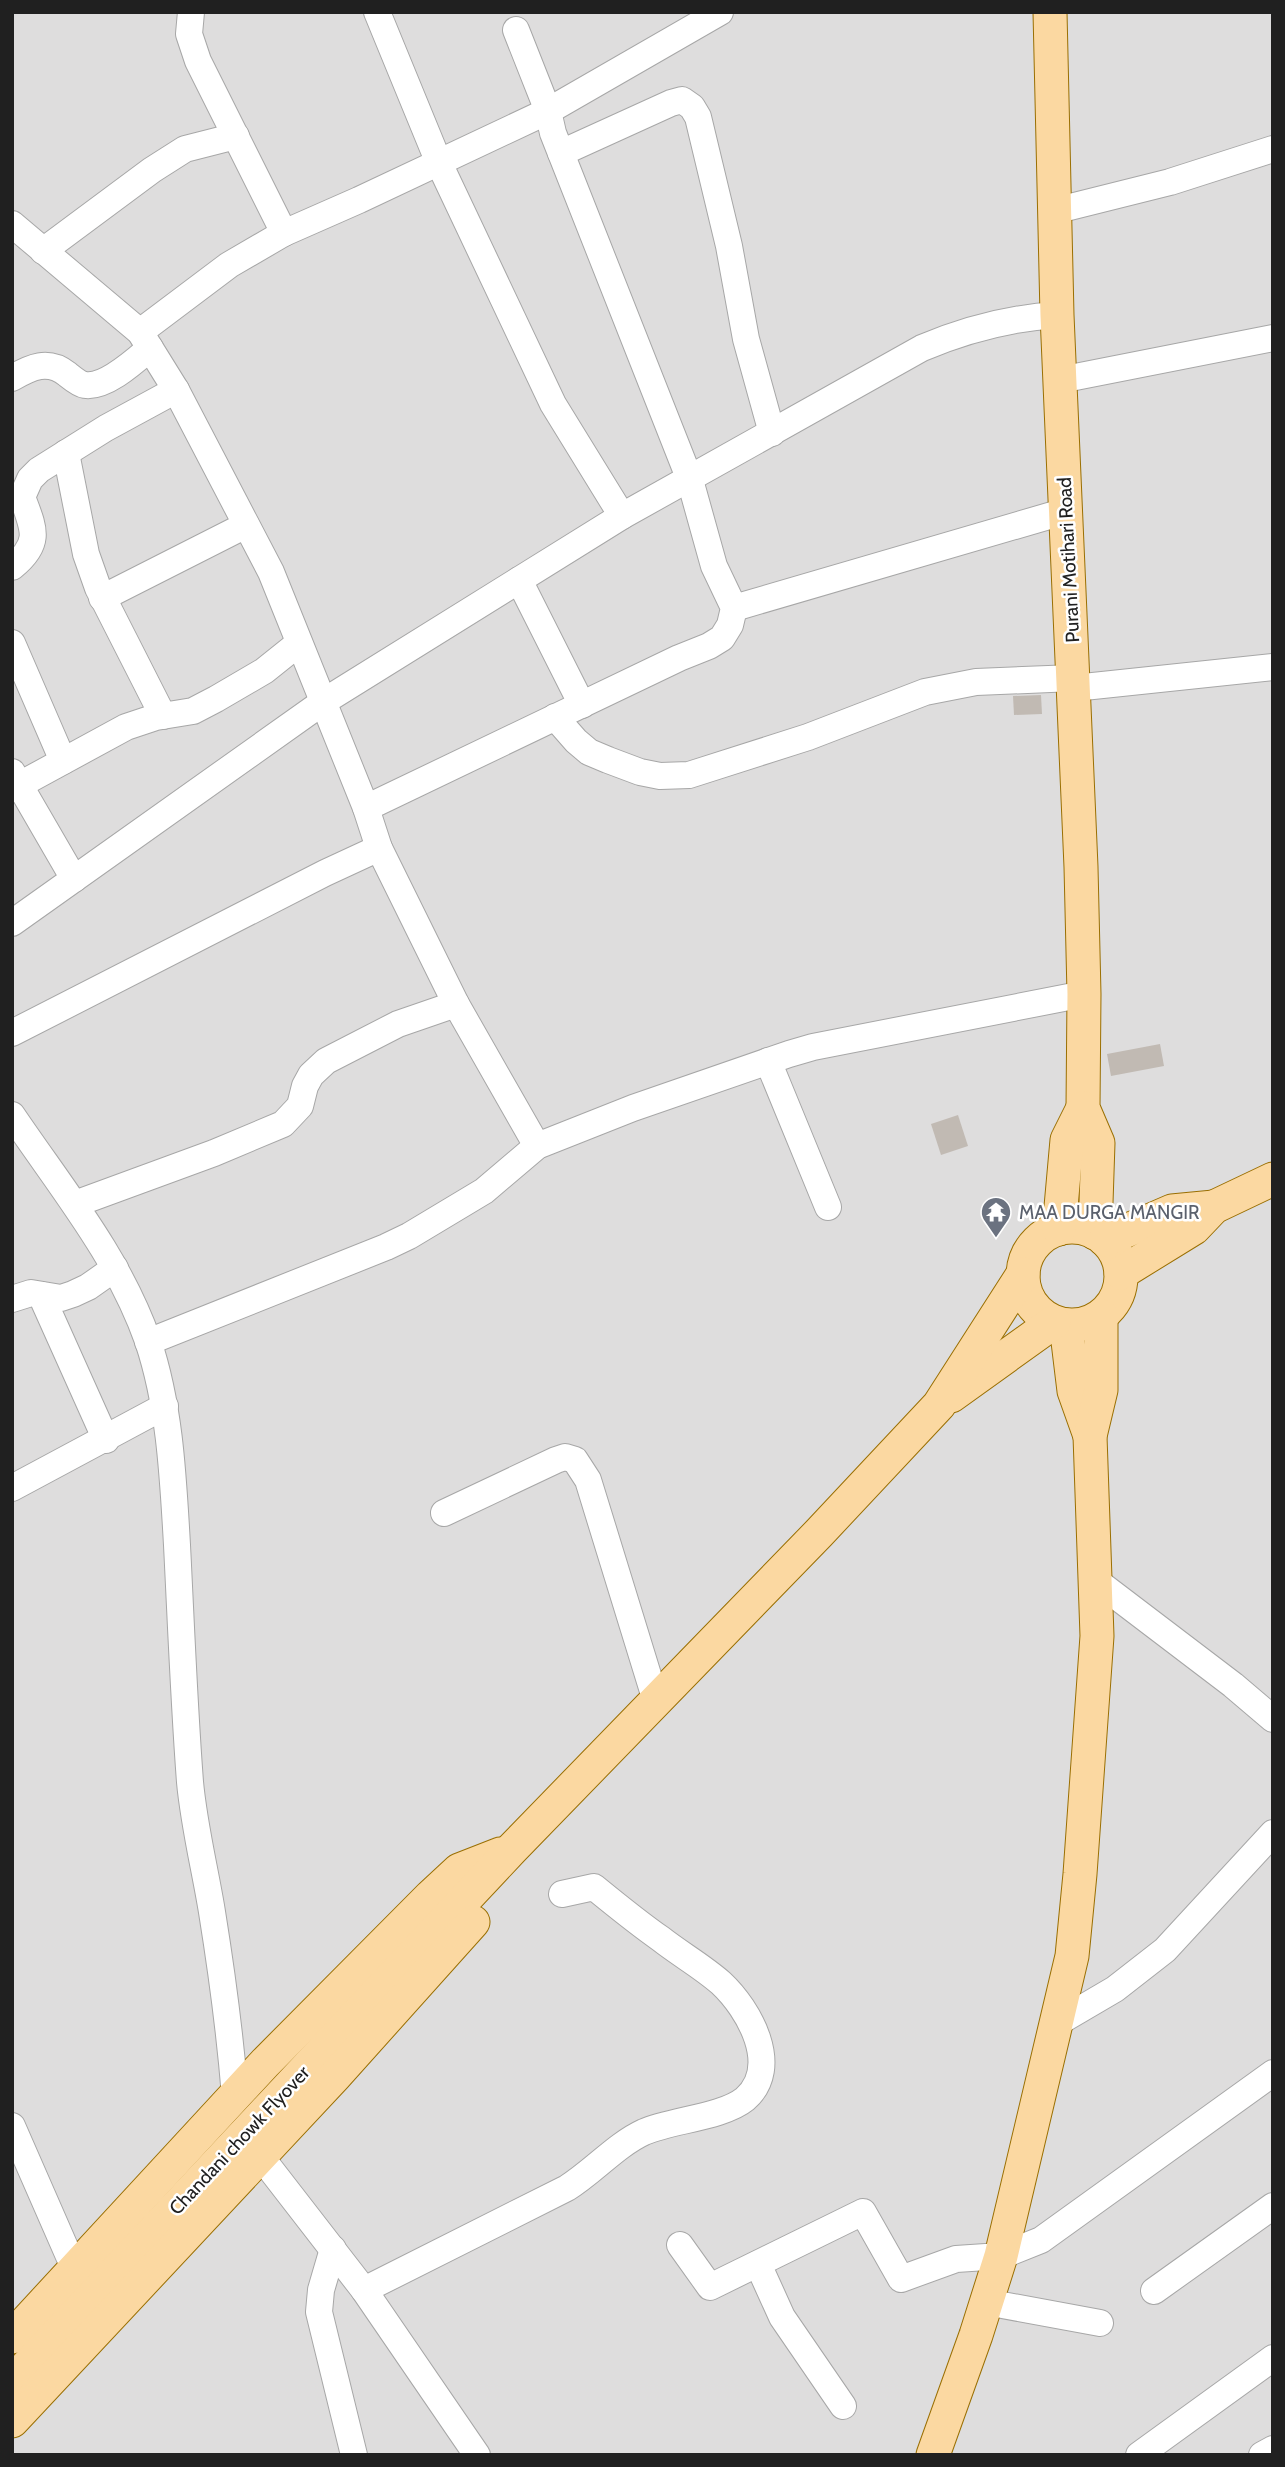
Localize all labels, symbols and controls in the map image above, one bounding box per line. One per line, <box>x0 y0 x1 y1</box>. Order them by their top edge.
street label: Purani Motihari Road <box>1053 477 1084 643</box>
temple icon: MAA DURGA MANGIR <box>979 1195 1013 1239</box>
place label: MAA DURGA MANGIR <box>1019 1201 1200 1224</box>
street label: Chandani chowk Flyover <box>164 2061 314 2220</box>

